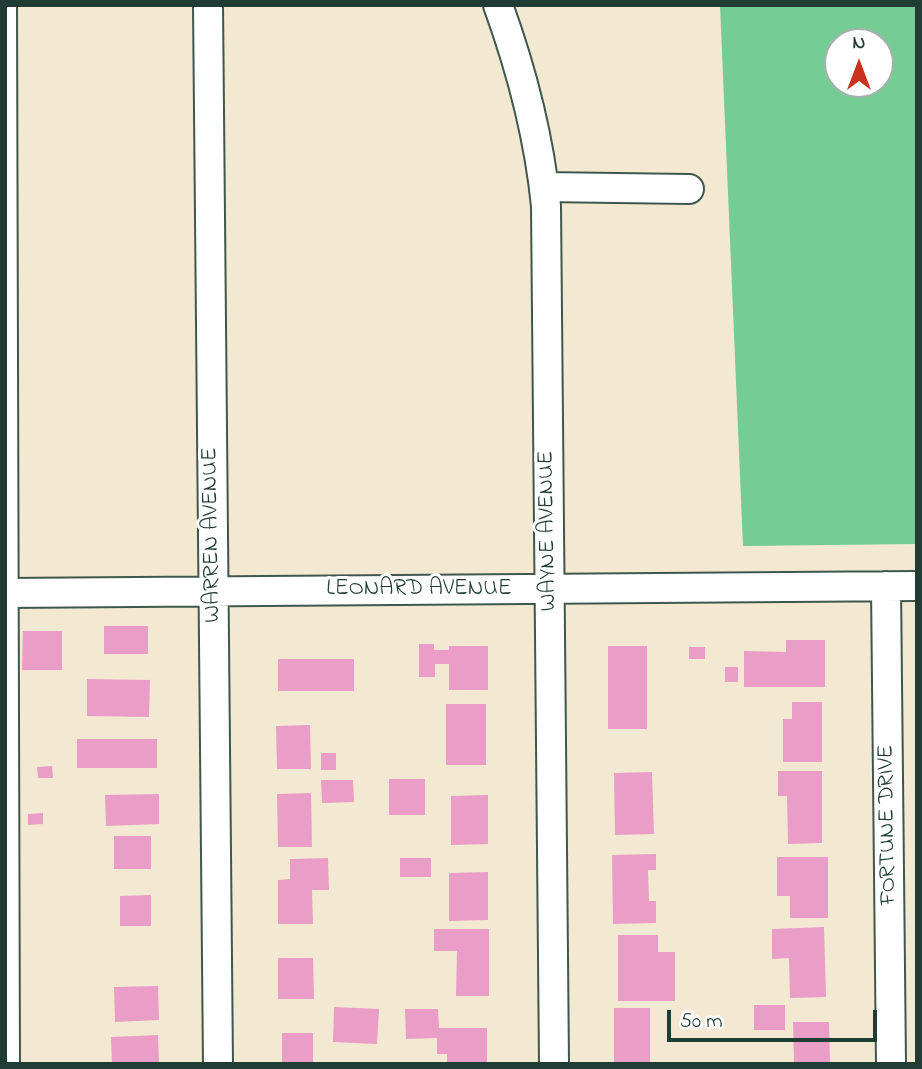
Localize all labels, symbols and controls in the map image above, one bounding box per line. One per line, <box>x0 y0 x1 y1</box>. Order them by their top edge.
north arrow <box>824 28 894 98</box>
text: N <box>853 30 865 57</box>
street label: WARREN AVENUE <box>198 447 228 623</box>
street label: WAYNE AVENUE <box>534 450 564 612</box>
street label: LEONARD AVENUE <box>326 576 512 604</box>
street label: FORTUNE DRIVE <box>874 744 904 906</box>
scale bar <box>670 996 880 1040</box>
text: 50 m <box>680 1007 723 1037</box>

